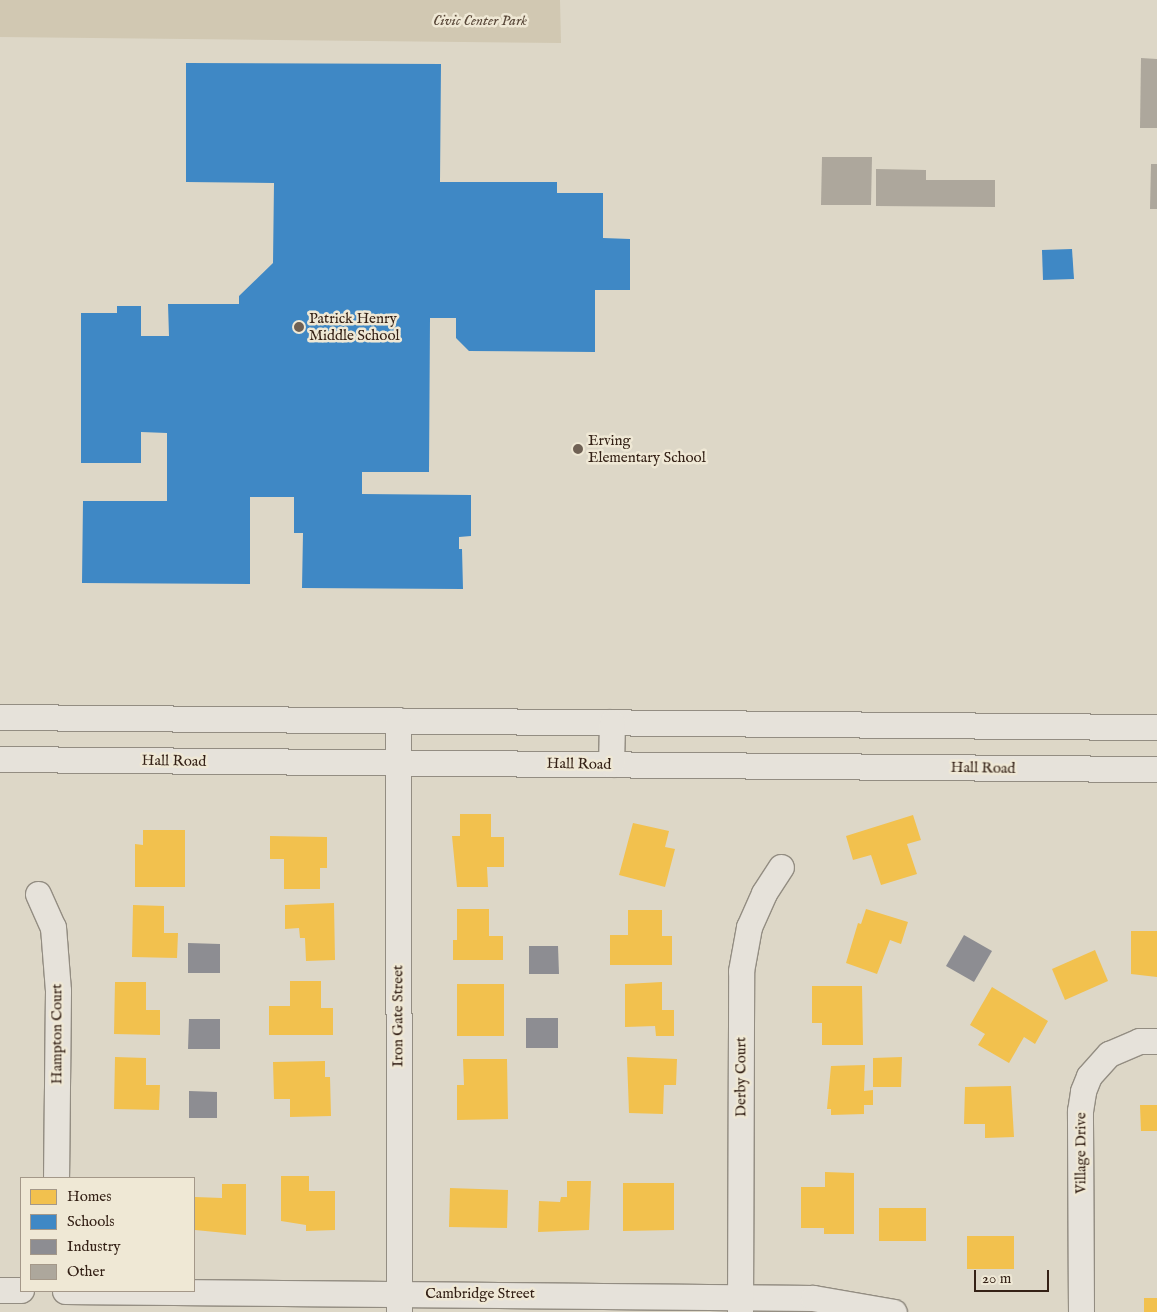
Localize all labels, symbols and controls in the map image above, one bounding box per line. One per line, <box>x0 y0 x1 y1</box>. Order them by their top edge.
park label: Civic Center Park <box>433 12 527 30</box>
place label: Patrick Henry Middle School <box>309 309 400 344</box>
marker: Patrick Henry Middle School <box>293 321 305 333</box>
place label: Erving Elementary School <box>588 431 706 466</box>
marker: Erving Elementary School <box>572 443 584 455</box>
street label: Hall Road <box>141 751 207 771</box>
street label: Hall Road <box>546 754 612 774</box>
street label: Hall Road <box>950 758 1016 778</box>
street label: Iron Gate Street <box>389 965 407 1067</box>
street label: Hampton Court <box>48 984 66 1084</box>
street label: Derby Court <box>732 1037 750 1117</box>
street label: Village Drive <box>1072 1112 1090 1194</box>
legend <box>20 1177 195 1292</box>
text: Homes <box>67 1187 111 1206</box>
text: Schools <box>67 1212 115 1231</box>
text: Industry <box>67 1237 121 1256</box>
scale bar <box>977 1260 1052 1292</box>
text: Other <box>67 1262 105 1281</box>
text: 20 m <box>982 1269 1011 1288</box>
street label: Cambridge Street <box>425 1285 535 1303</box>

